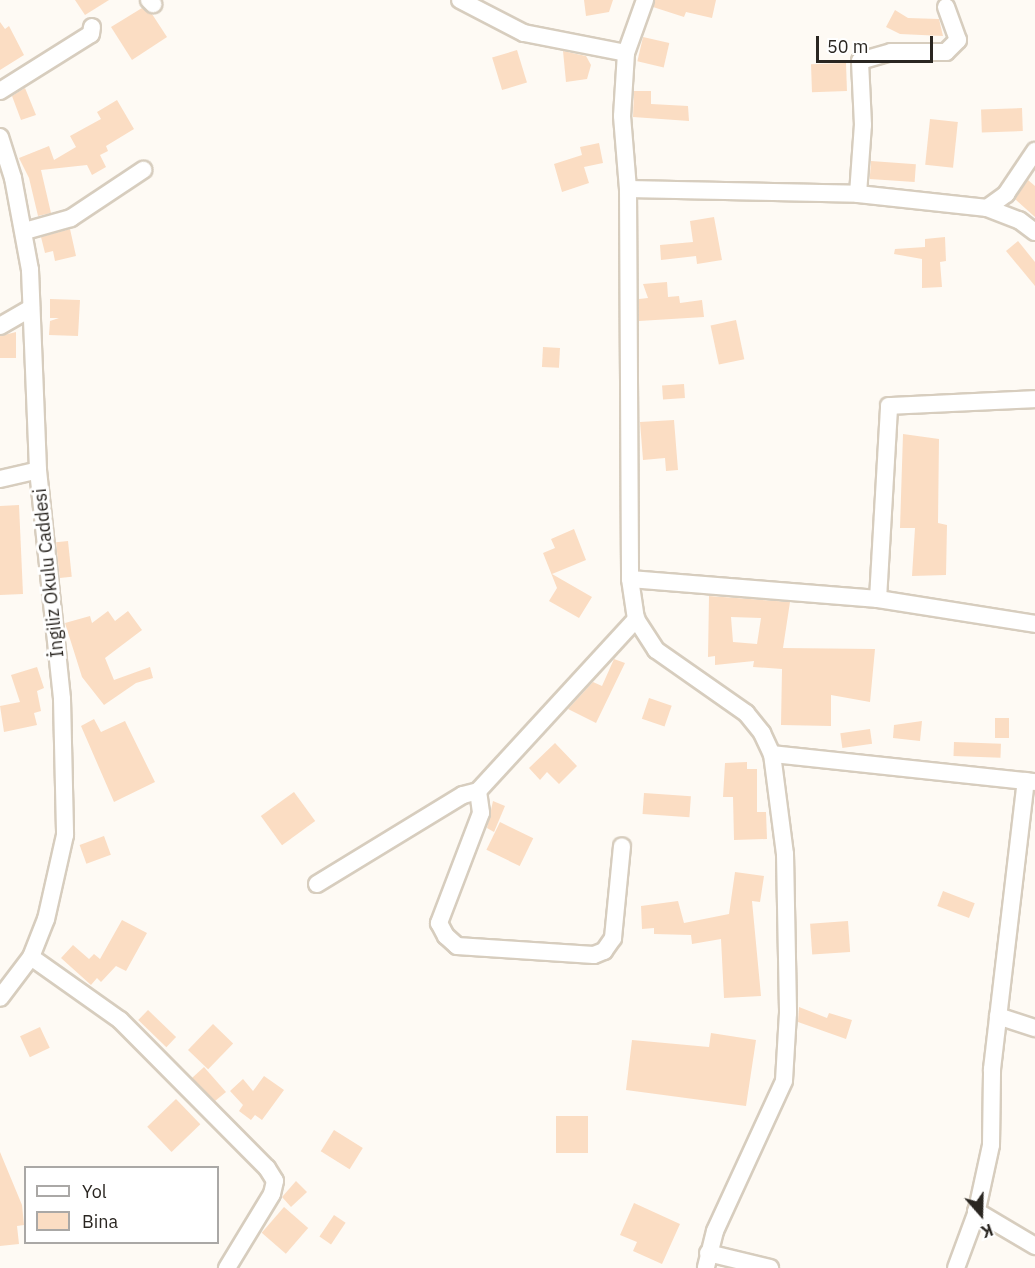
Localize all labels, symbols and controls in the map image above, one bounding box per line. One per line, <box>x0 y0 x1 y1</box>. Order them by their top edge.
scale bar <box>819 24 936 62</box>
text: 50 m <box>827 35 869 58</box>
street label: İngiliz Okulu Caddesi <box>29 487 69 659</box>
legend <box>24 1166 219 1244</box>
text: Yol <box>82 1180 107 1203</box>
north arrow <box>951 1184 1011 1244</box>
text: Bina <box>82 1210 118 1233</box>
text: K <box>979 1220 996 1242</box>

